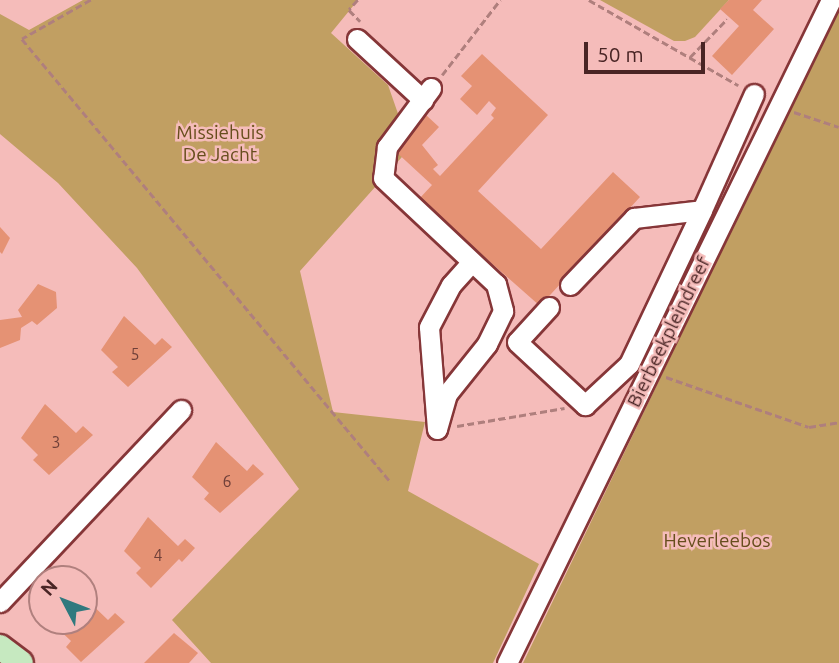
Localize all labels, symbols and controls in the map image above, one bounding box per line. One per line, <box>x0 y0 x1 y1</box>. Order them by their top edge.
scale bar <box>587 28 708 72</box>
text: 50 m <box>597 42 644 66</box>
park label: Missiehuis De Jacht <box>176 122 264 166</box>
street label: Bierbeekpleindreef <box>623 253 715 411</box>
house number: 5 <box>130 344 140 364</box>
house number: 3 <box>51 432 61 452</box>
house number: 6 <box>222 471 232 491</box>
park label: Heverleebos <box>663 530 771 552</box>
house number: 4 <box>153 545 163 565</box>
north arrow <box>28 565 98 635</box>
text: N <box>36 575 62 600</box>

